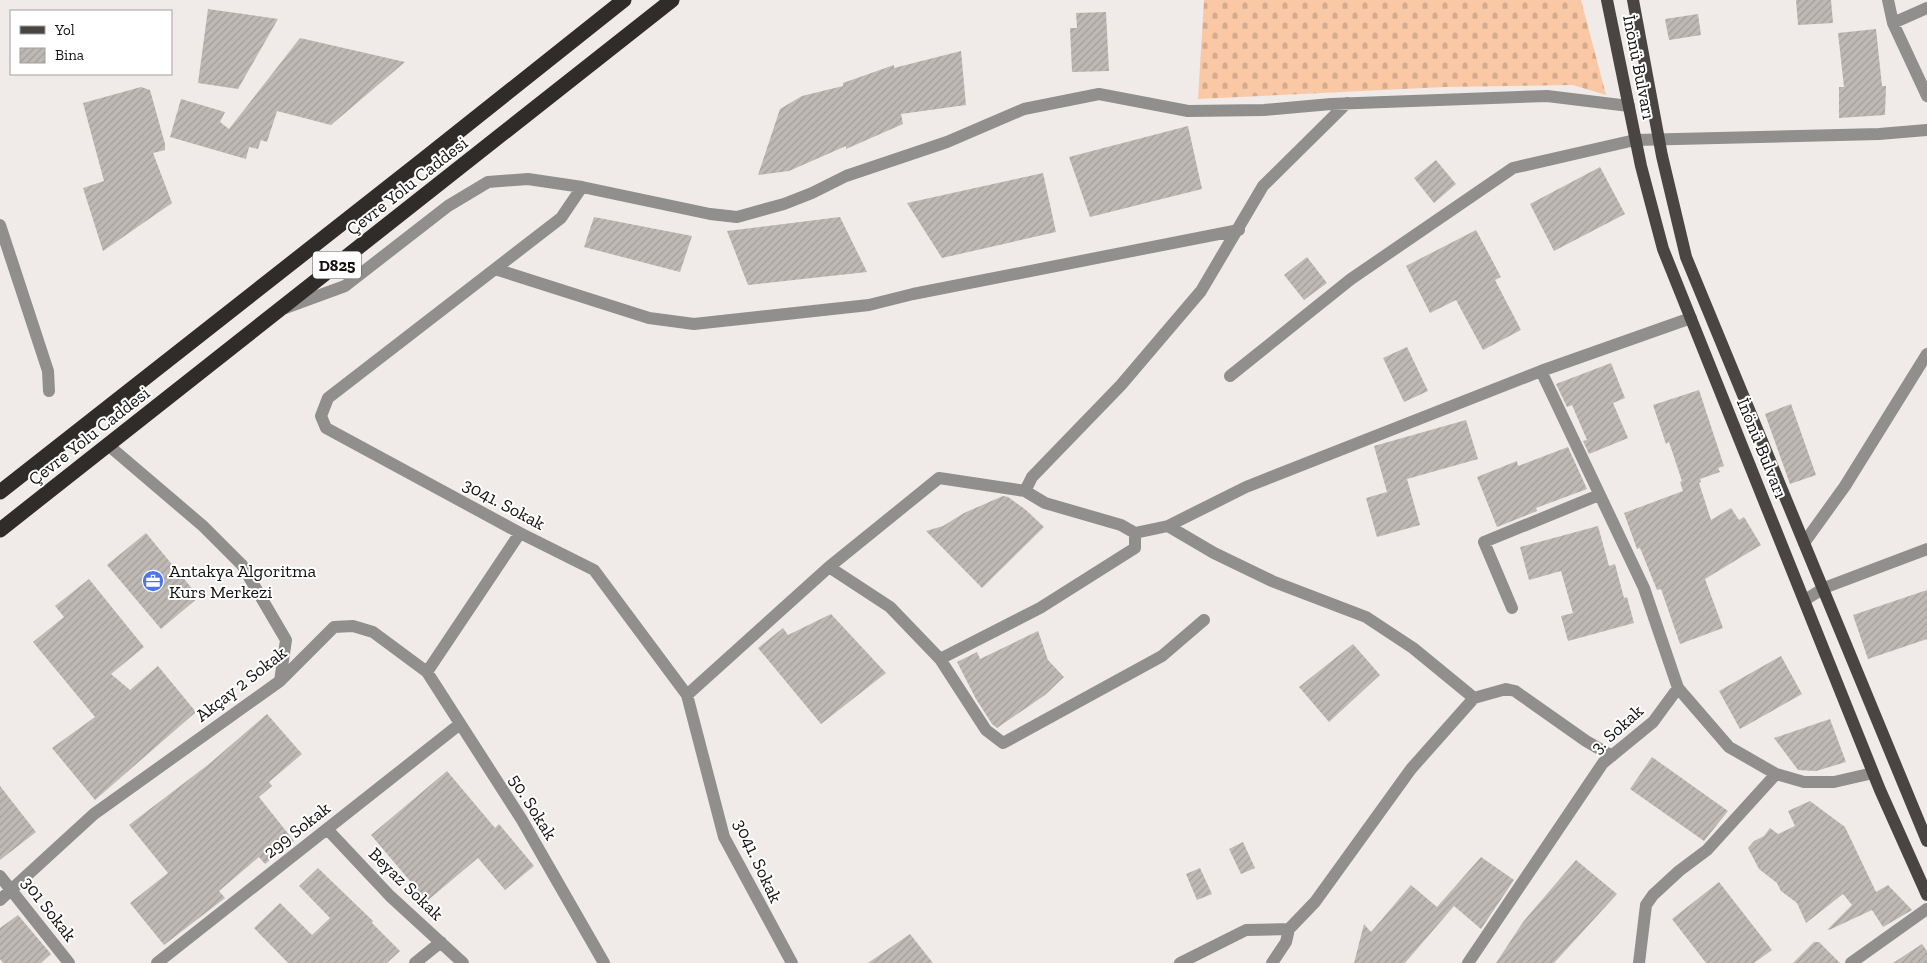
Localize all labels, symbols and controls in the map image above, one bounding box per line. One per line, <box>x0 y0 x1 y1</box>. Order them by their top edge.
legend <box>10 10 172 75</box>
street label: İnönü Bulvarı <box>1618 13 1660 121</box>
text: Yol <box>54 21 75 39</box>
text: Bina <box>55 46 84 64</box>
street label: Çevre Yolu Caddesi <box>342 132 472 240</box>
road number: D825 <box>313 252 361 278</box>
street label: Çevre Yolu Caddesi <box>24 382 154 490</box>
street label: İnönü Bulvarı <box>1732 395 1792 501</box>
street label: 3041. Sokak <box>459 473 549 535</box>
place label: Antakya Algoritma Kurs Merkezi <box>169 560 317 603</box>
office icon: Antakya Algoritma Kurs Merkezi <box>141 569 165 593</box>
street label: Akçay 2 Sokak <box>191 641 292 726</box>
street label: 3. Sokak <box>1586 699 1648 758</box>
street label: 50. Sokak <box>504 770 562 845</box>
street label: 299 Sokak <box>259 797 335 863</box>
street label: 3041. Sokak <box>729 816 787 907</box>
street label: Beyaz Sokak <box>364 843 448 926</box>
street label: 301 Sokak <box>17 872 82 946</box>

